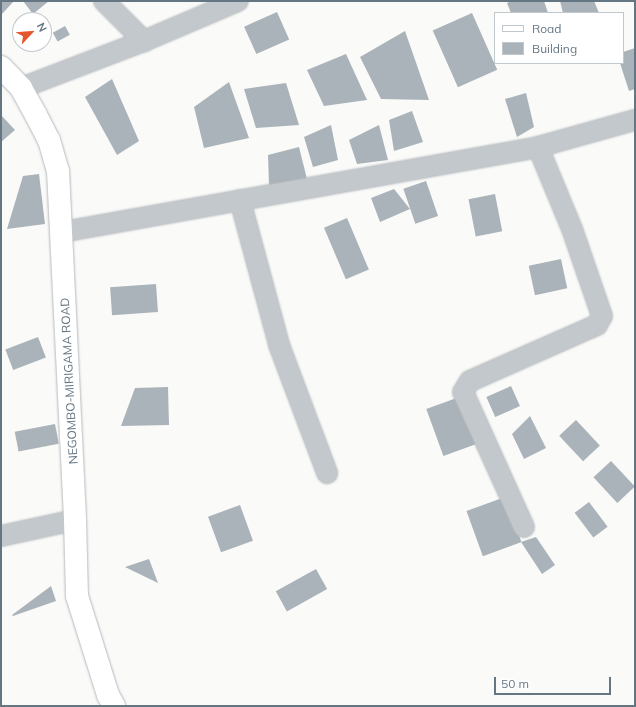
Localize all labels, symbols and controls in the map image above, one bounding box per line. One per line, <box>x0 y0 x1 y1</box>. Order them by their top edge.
north arrow <box>12 12 52 52</box>
legend <box>494 12 624 64</box>
text: N <box>34 20 50 34</box>
text: Road <box>532 21 561 36</box>
text: Building <box>532 41 577 56</box>
street label: NEGOMBO-MIRIGAMA ROAD <box>57 297 81 465</box>
scale bar <box>496 669 613 695</box>
text: 50 m <box>501 676 529 691</box>

